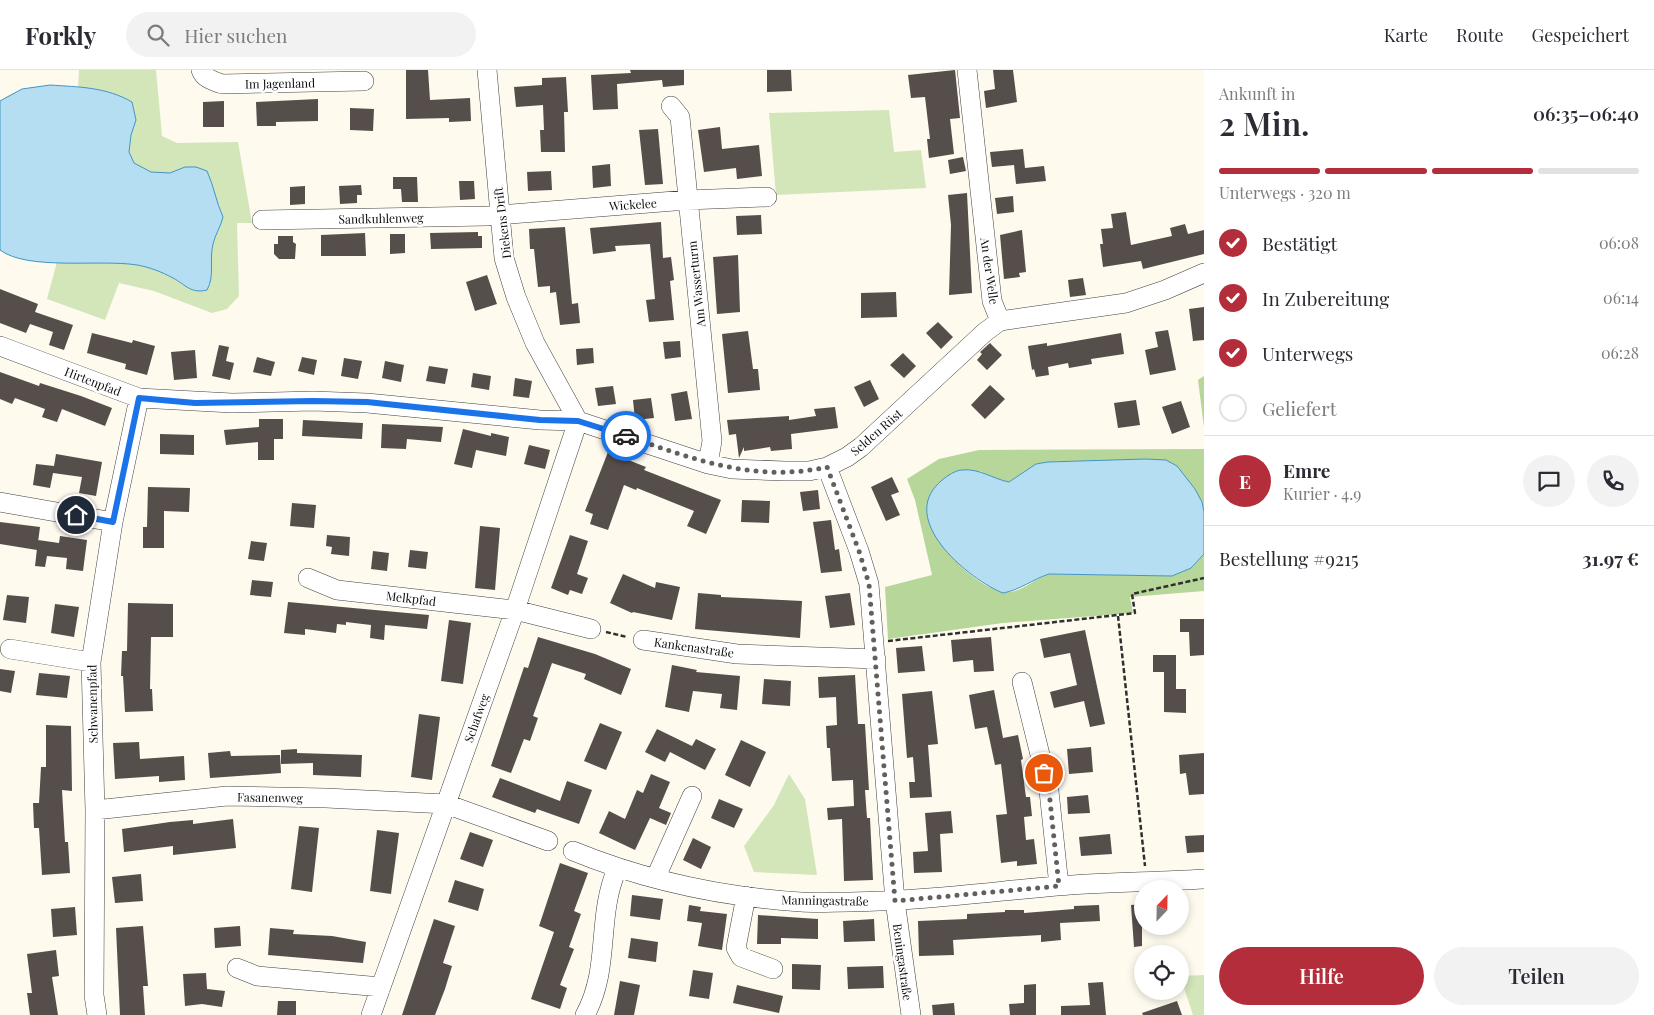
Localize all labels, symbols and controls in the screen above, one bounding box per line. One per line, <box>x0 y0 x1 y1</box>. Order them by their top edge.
search box <box>126 12 476 57</box>
text: Forkly <box>25 19 96 51</box>
icon: search <box>144 21 172 49</box>
text: Hier suchen <box>184 22 287 48</box>
text: Karte <box>1384 23 1428 47</box>
text: Route <box>1456 23 1504 47</box>
text: Gespeichert <box>1532 23 1629 47</box>
street label: Im Jagenland <box>245 74 315 92</box>
text: Ankunft in <box>1219 83 1295 104</box>
text: 06:35–06:40 <box>1533 100 1639 126</box>
text: 2 Min. <box>1219 101 1310 144</box>
text: Unterwegs · 320 m <box>1219 182 1351 203</box>
street label: Diekens Drift <box>490 186 514 260</box>
street label: Wickelee <box>608 194 657 214</box>
street label: Sandkuhlenweg <box>338 209 424 227</box>
icon: check <box>1219 229 1247 257</box>
text: Bestätigt <box>1262 230 1337 256</box>
text: 06:08 <box>1599 232 1639 253</box>
street label: An der Welle <box>977 236 1003 305</box>
street label: Am Wasserturm <box>683 240 709 329</box>
icon: check <box>1219 284 1247 312</box>
text: In Zubereitung <box>1262 285 1389 311</box>
text: 06:14 <box>1603 287 1639 308</box>
icon: check <box>1219 339 1247 367</box>
text: Unterwegs <box>1262 340 1353 366</box>
text: 06:28 <box>1601 342 1639 363</box>
street label: Hirtenpfad <box>62 363 124 399</box>
text: Geliefert <box>1262 395 1336 421</box>
street label: Selden Rüst <box>847 405 906 459</box>
courier <box>601 411 651 461</box>
icon: car <box>612 422 640 450</box>
button: chat <box>1523 455 1575 507</box>
button: phone <box>1587 455 1639 507</box>
text: Emre <box>1283 457 1330 483</box>
text: E <box>1239 468 1251 494</box>
text: Kurier · 4.9 <box>1283 483 1361 504</box>
pin <box>55 494 97 536</box>
icon: home <box>62 501 90 529</box>
text: Bestellung #9215 <box>1219 545 1359 571</box>
text: 31.97 € <box>1582 545 1639 571</box>
street label: Melkpfad <box>385 587 437 609</box>
street label: Kankenastraße <box>653 633 735 661</box>
street label: Schwanenpfad <box>83 664 101 743</box>
street label: Schafweg <box>460 691 492 745</box>
pin <box>1023 752 1065 794</box>
icon: bag <box>1030 759 1058 787</box>
street label: Fasanenweg <box>237 788 304 806</box>
north arrow <box>1134 880 1189 935</box>
map controls <box>1134 880 1189 1000</box>
street label: Manningastraße <box>781 891 869 909</box>
street label: Beningastraße <box>890 923 916 1001</box>
button: locate <box>1134 945 1189 1000</box>
button: Hilfe <box>1219 947 1424 1005</box>
button: Teilen <box>1434 947 1639 1005</box>

